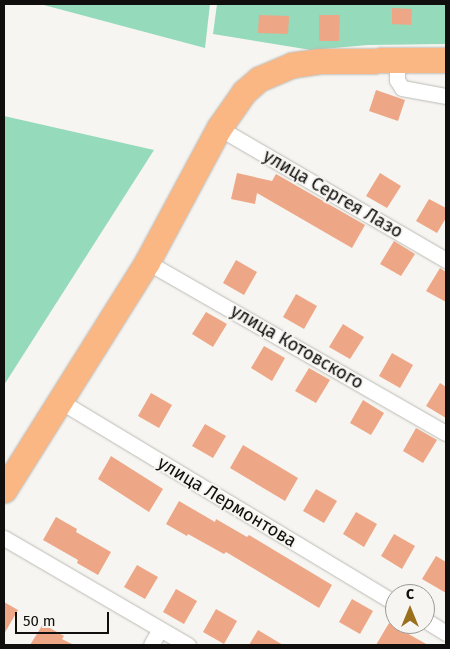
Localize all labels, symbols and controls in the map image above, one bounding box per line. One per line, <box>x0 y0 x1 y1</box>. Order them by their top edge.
street label: улица Сергея Лазо <box>259 145 407 243</box>
street label: улица Котовского <box>227 300 367 394</box>
street label: улица Лермонтова <box>154 452 300 552</box>
north arrow <box>385 584 435 634</box>
text: С <box>406 586 414 603</box>
scale bar <box>18 602 111 634</box>
text: 50 m <box>23 612 56 630</box>

